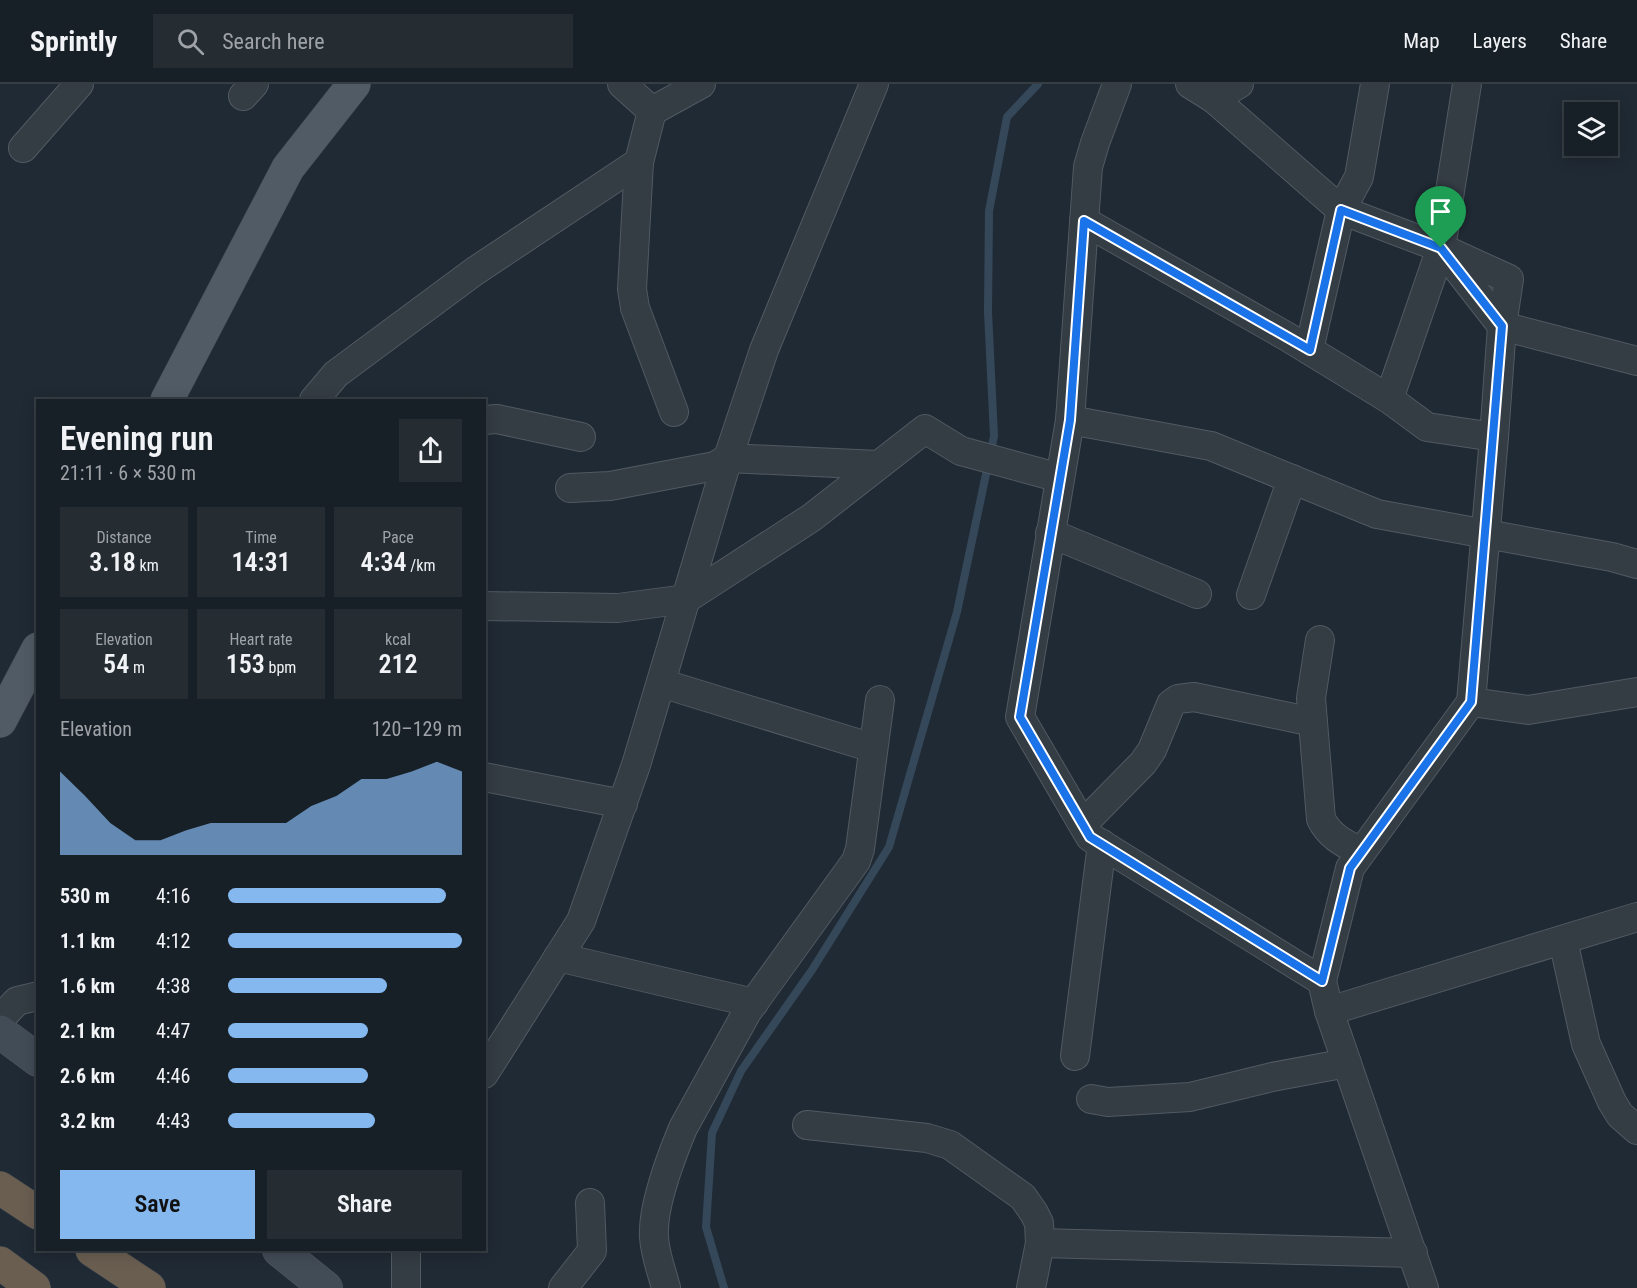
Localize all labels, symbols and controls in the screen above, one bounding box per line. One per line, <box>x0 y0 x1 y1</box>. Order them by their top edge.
search box <box>153 14 573 68</box>
text: Sprintly <box>30 25 117 58</box>
icon: search <box>174 25 207 58</box>
text: Search here <box>222 29 325 54</box>
text: Map <box>1403 29 1440 53</box>
text: Layers <box>1473 29 1527 53</box>
text: Share <box>1560 29 1607 53</box>
map controls <box>1564 102 1618 156</box>
button: layers <box>1564 102 1618 156</box>
pin <box>1415 186 1466 248</box>
icon: arrive <box>1424 195 1457 228</box>
text: Evening run <box>60 419 214 458</box>
button: share <box>399 419 462 482</box>
text: 21:11 · 6 × 530 m <box>60 461 196 485</box>
text: Distance <box>96 528 152 547</box>
text: Time <box>245 528 277 547</box>
text: Pace <box>382 528 414 547</box>
text: 3.18 <box>89 547 136 577</box>
text: 14:31 <box>231 547 291 577</box>
text: 4:34 <box>361 547 407 577</box>
text: km <box>136 556 159 575</box>
text: /km <box>407 556 435 575</box>
text: Elevation <box>95 630 153 649</box>
text: Heart rate <box>229 630 293 649</box>
text: kcal <box>385 630 411 649</box>
text: 54 <box>103 649 129 679</box>
text: 153 <box>226 649 265 679</box>
text: 212 <box>378 649 418 679</box>
text: m <box>129 658 145 677</box>
text: bpm <box>265 658 296 677</box>
text: Elevation <box>60 717 132 741</box>
text: 120–129 m <box>372 717 462 741</box>
text: 530 m <box>60 884 110 908</box>
text: 4:16 <box>156 884 190 908</box>
text: 1.1 km <box>60 929 115 953</box>
text: 4:12 <box>156 929 190 953</box>
text: 1.6 km <box>60 974 115 998</box>
text: 4:38 <box>156 974 190 998</box>
text: 2.1 km <box>60 1019 115 1043</box>
text: 4:47 <box>156 1019 190 1043</box>
text: 2.6 km <box>60 1064 115 1088</box>
text: 4:46 <box>156 1064 190 1088</box>
text: 3.2 km <box>60 1109 115 1133</box>
text: 4:43 <box>156 1109 190 1133</box>
button: Save <box>60 1170 255 1239</box>
button: Share <box>267 1170 462 1239</box>

